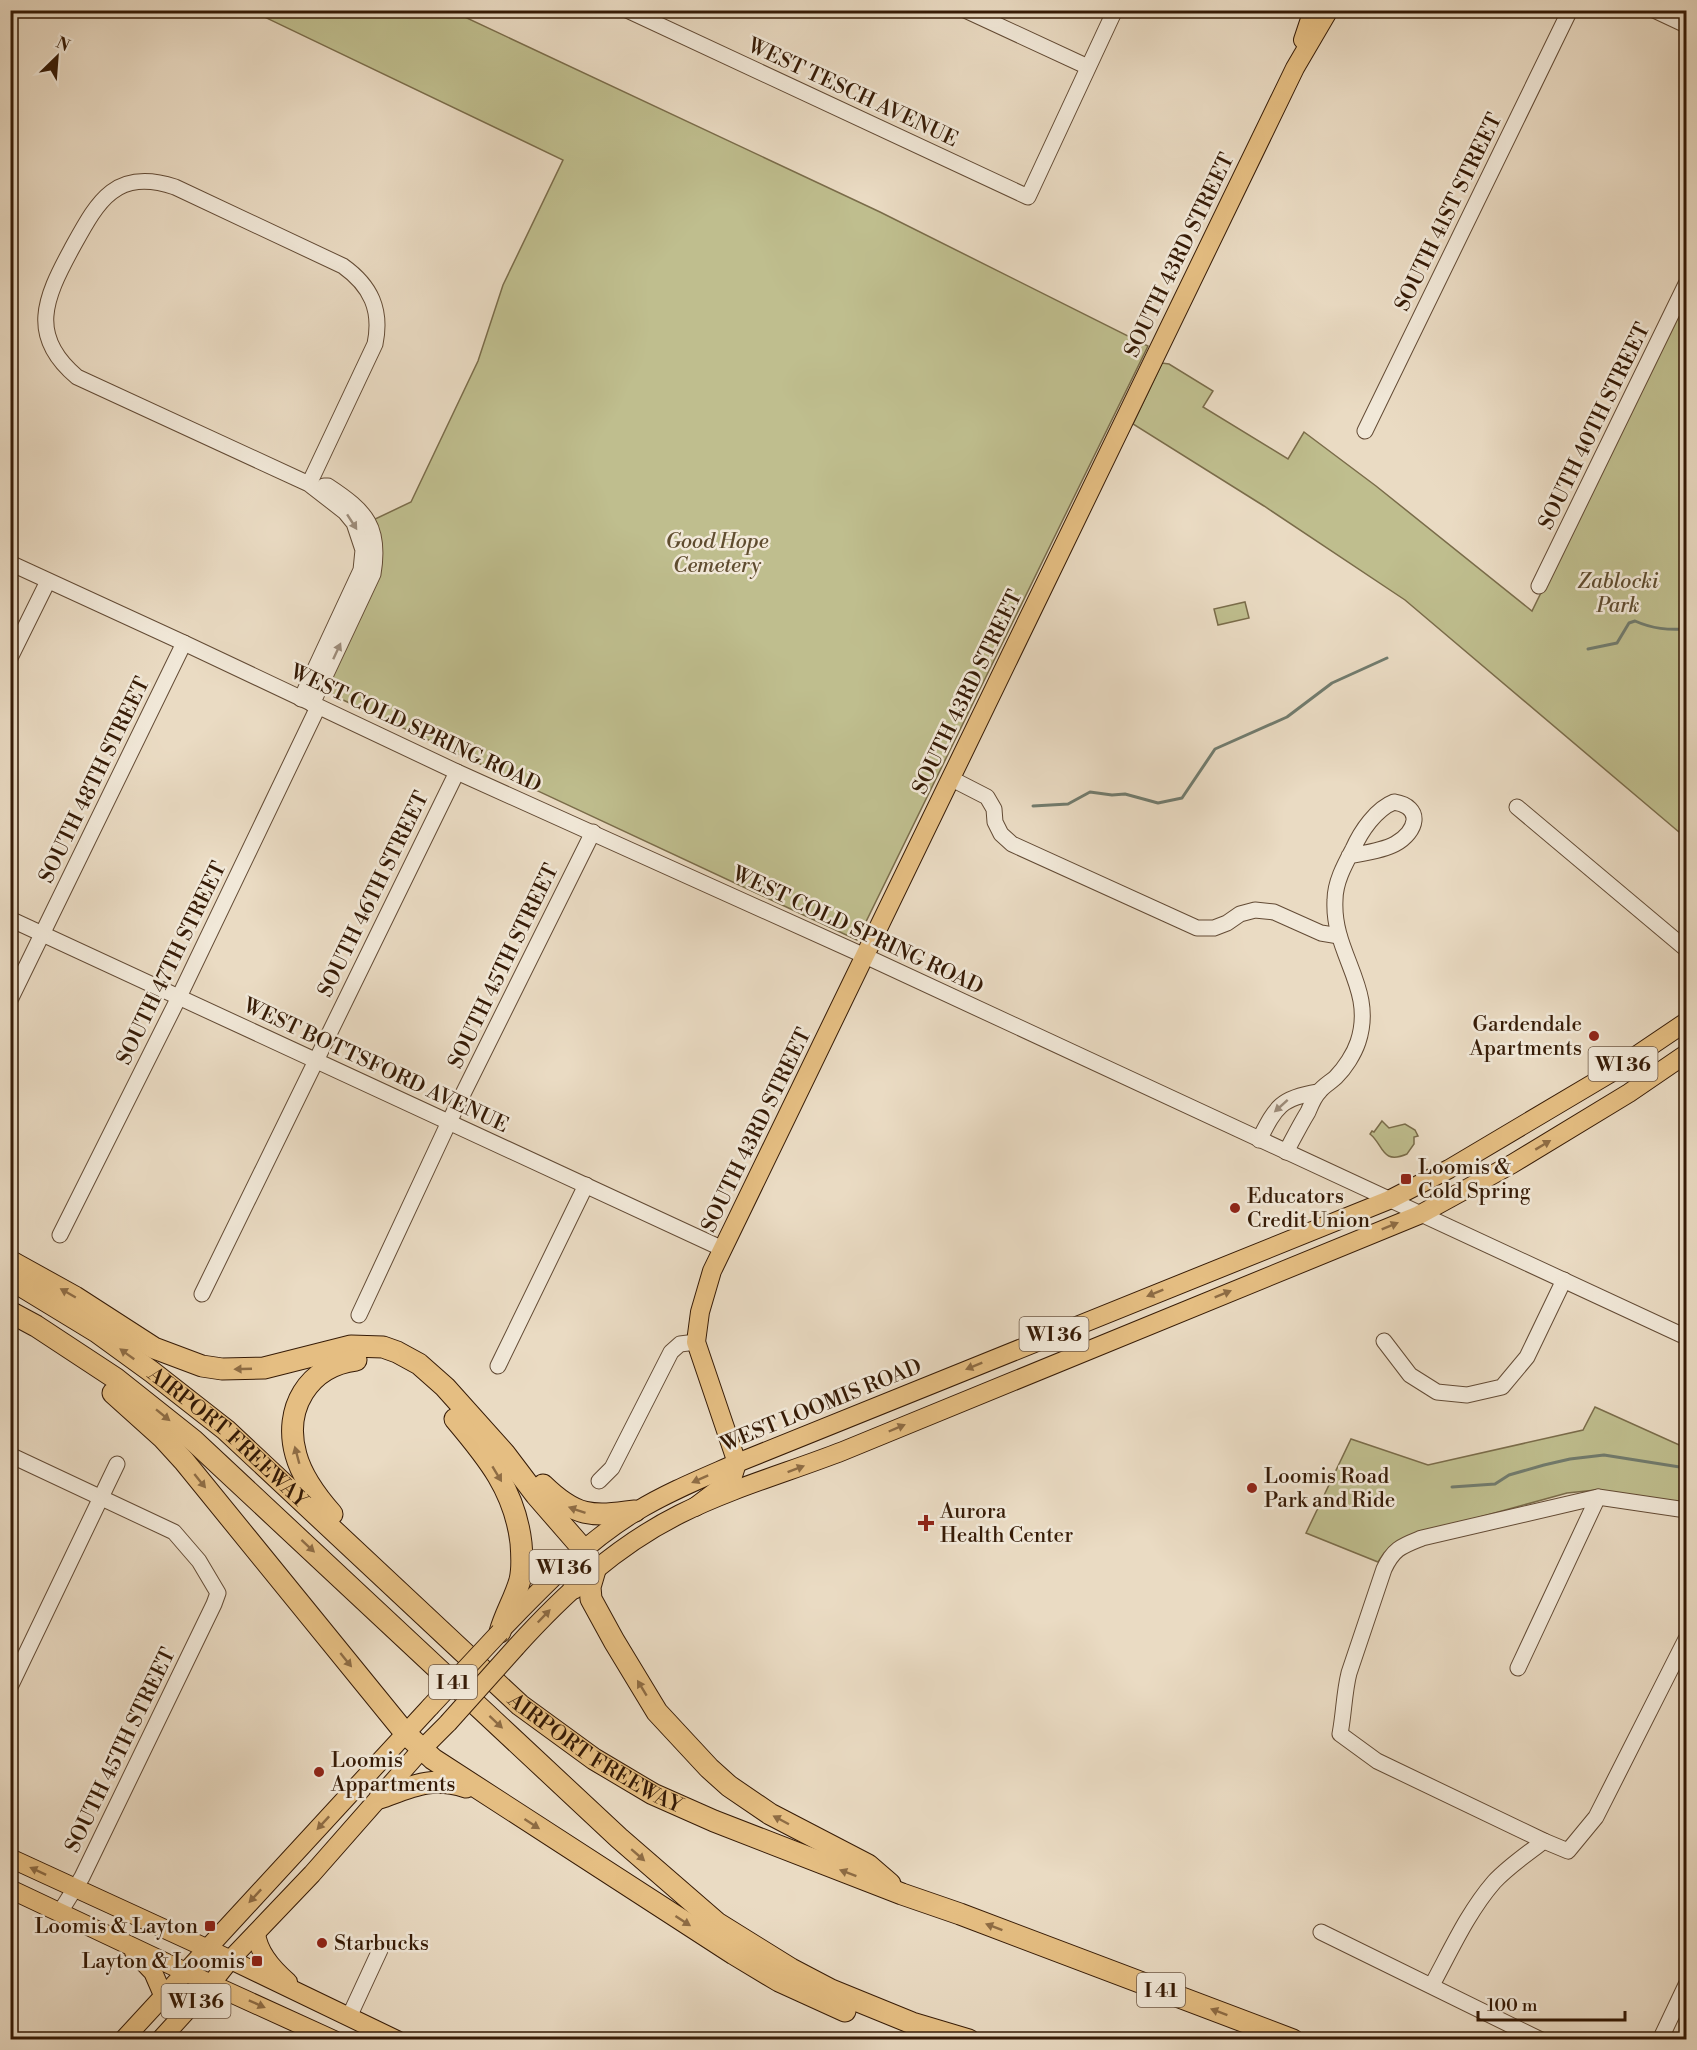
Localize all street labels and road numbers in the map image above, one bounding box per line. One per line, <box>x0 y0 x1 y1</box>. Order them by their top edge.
street label: WEST TESCH AVENUE <box>742 32 962 153</box>
street label: SOUTH 41ST STREET <box>1390 109 1508 316</box>
street label: SOUTH 43RD STREET <box>1119 149 1241 362</box>
street label: SOUTH 40TH STREET <box>1533 319 1656 534</box>
street label: SOUTH 43RD STREET <box>907 586 1029 799</box>
street label: WEST COLD SPRING ROAD <box>285 659 545 799</box>
street label: SOUTH 48TH STREET <box>34 673 156 888</box>
street label: SOUTH 46TH STREET <box>313 787 435 1002</box>
street label: SOUTH 47TH STREET <box>111 857 232 1069</box>
street label: SOUTH 45TH STREET <box>443 860 565 1073</box>
street label: WEST COLD SPRING ROAD <box>727 861 987 1001</box>
street label: WEST BOTTSFORD AVENUE <box>238 992 512 1139</box>
street label: SOUTH 43RD STREET <box>696 1024 818 1237</box>
road number: WI 36 <box>1588 1047 1658 1081</box>
road number: WI 36 <box>1020 1317 1088 1351</box>
street label: WEST LOOMIS ROAD <box>716 1354 926 1459</box>
street label: AIRPORT FREEWAY <box>141 1361 314 1515</box>
road number: WI 36 <box>530 1550 598 1584</box>
street label: SOUTH 45TH STREET <box>60 1644 182 1857</box>
road number: I 41 <box>429 1665 477 1699</box>
street label: AIRPORT FREEWAY <box>501 1687 687 1820</box>
road number: I 41 <box>1137 1973 1185 2007</box>
road number: WI 36 <box>162 1984 230 2018</box>

